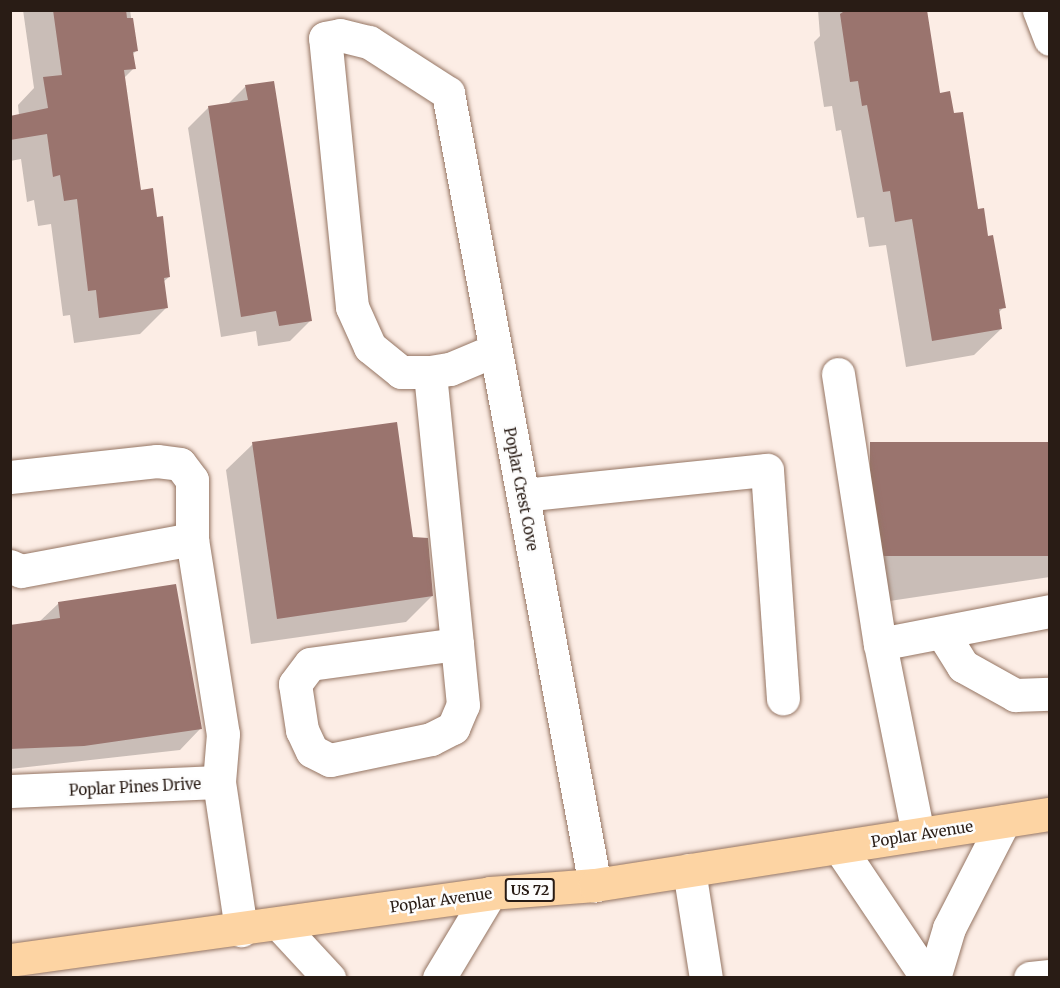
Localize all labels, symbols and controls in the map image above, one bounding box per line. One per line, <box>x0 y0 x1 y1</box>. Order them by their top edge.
street label: Poplar Crest Cove <box>500 426 542 552</box>
street label: Poplar Pines Drive <box>68 775 202 799</box>
street label: Poplar Avenue <box>870 817 974 851</box>
road number: US 72 <box>504 879 556 901</box>
street label: Poplar Avenue <box>389 884 493 916</box>

